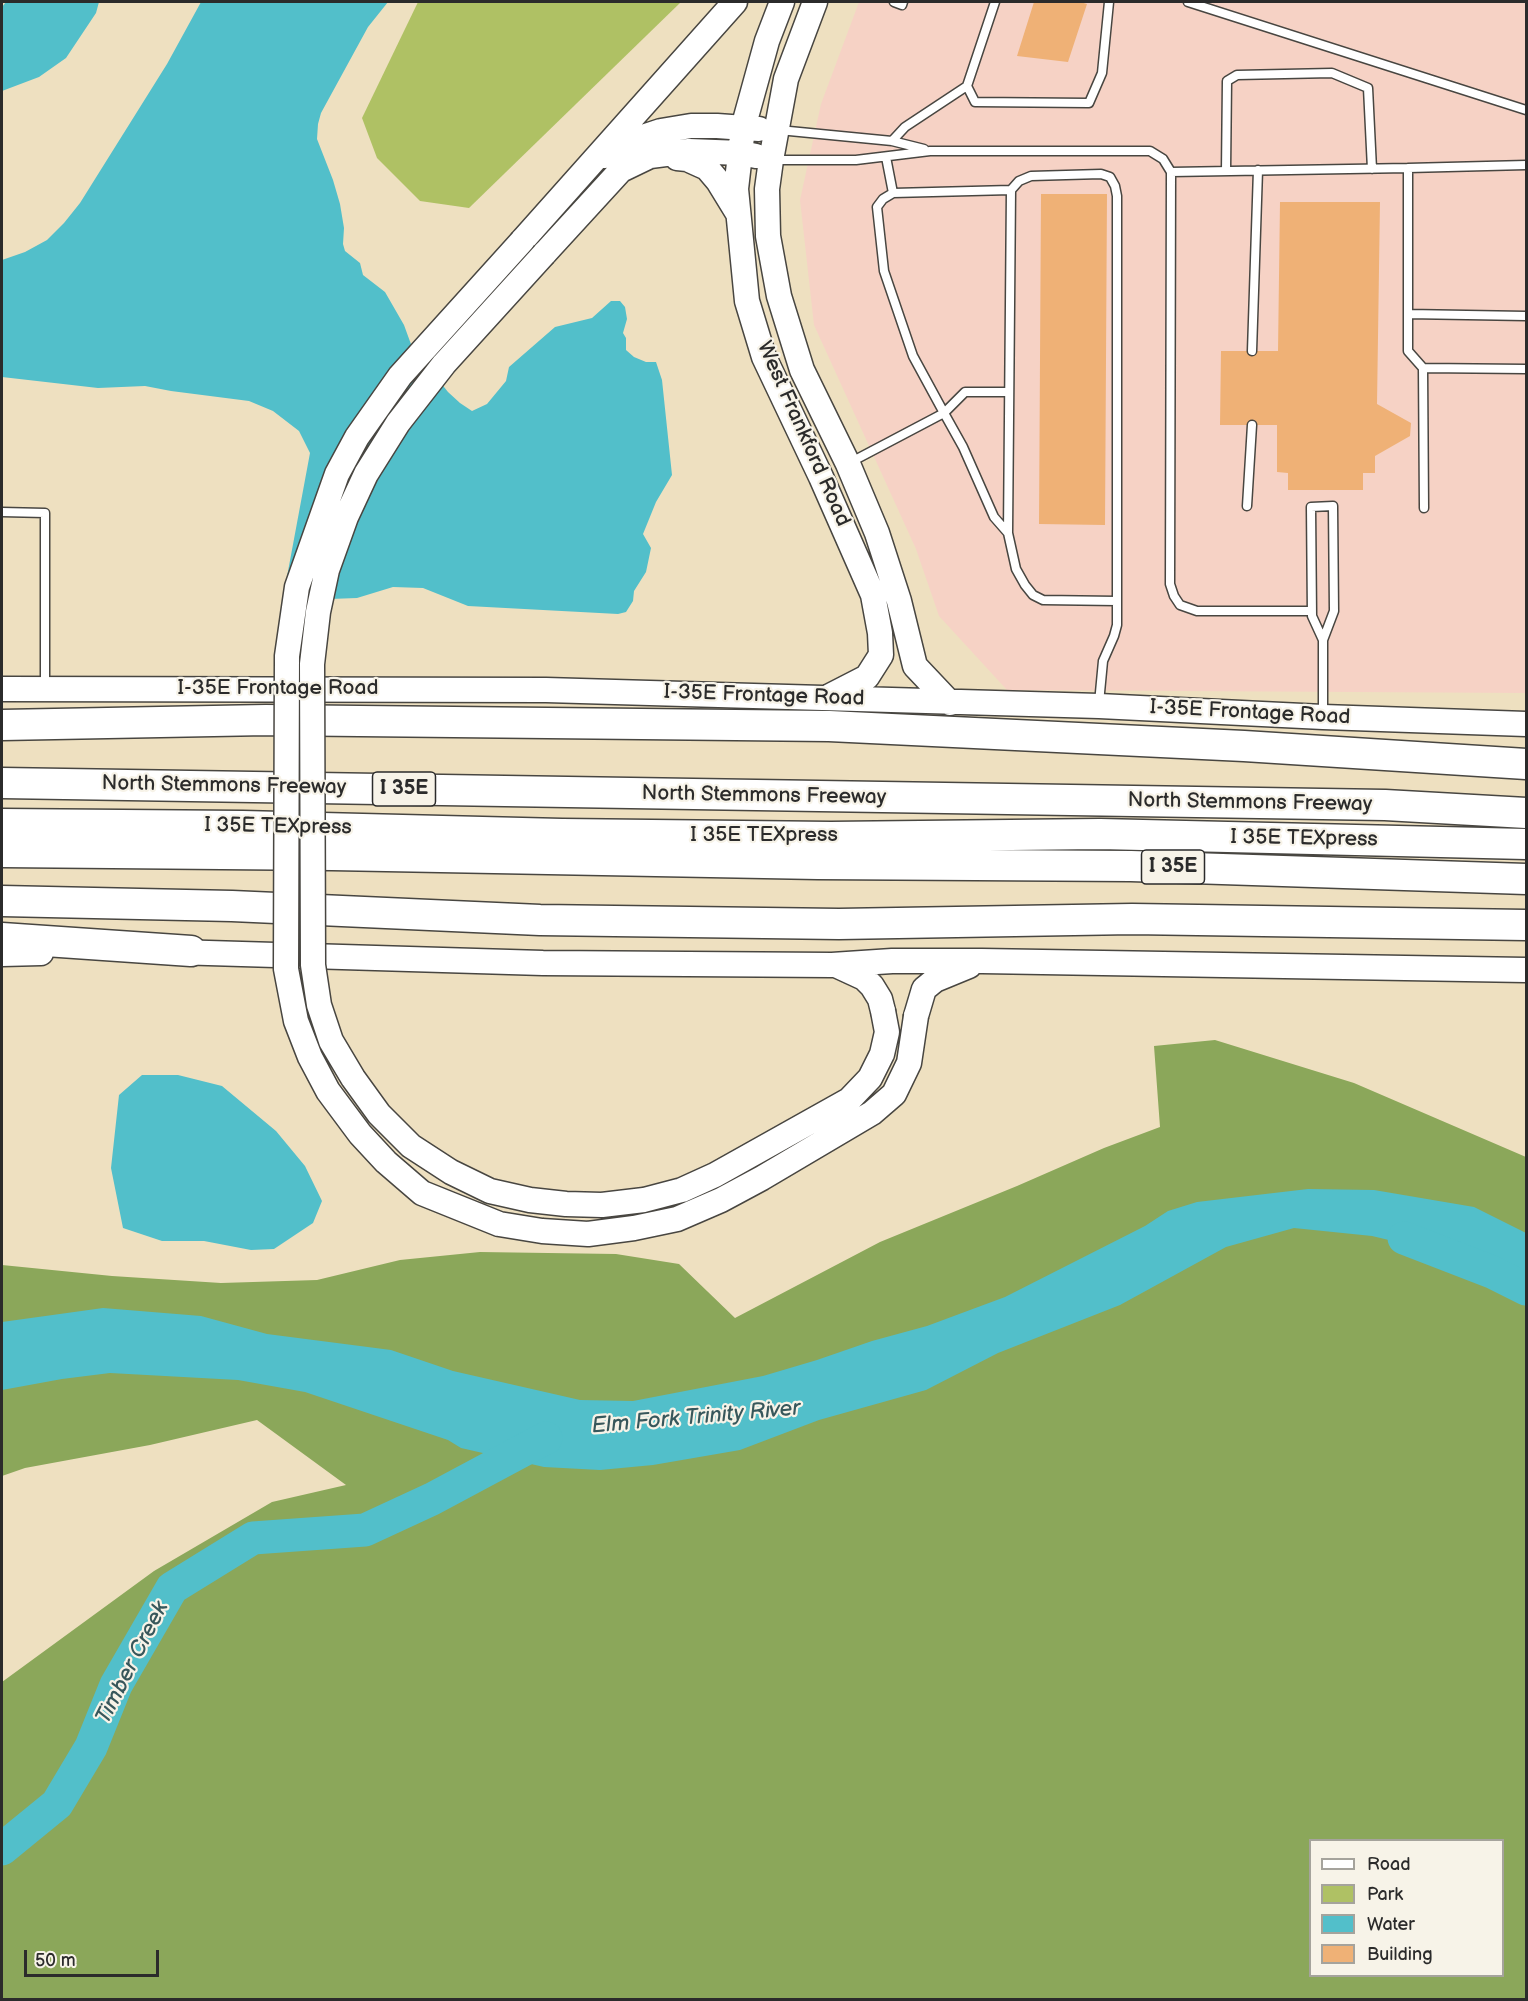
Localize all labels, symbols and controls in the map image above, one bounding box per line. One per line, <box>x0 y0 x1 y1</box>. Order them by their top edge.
street label: West Frankford Road <box>751 338 855 530</box>
street label: I-35E Frontage Road <box>178 676 378 702</box>
street label: I-35E Frontage Road <box>663 680 865 712</box>
street label: I-35E Frontage Road <box>1149 695 1351 731</box>
street label: North Stemmons Freeway <box>101 771 347 801</box>
road number: I 35E <box>372 772 436 806</box>
street label: North Stemmons Freeway <box>641 781 887 811</box>
street label: North Stemmons Freeway <box>1127 788 1373 818</box>
street label: I 35E TEXpress <box>204 813 352 841</box>
street label: I 35E TEXpress <box>690 823 838 849</box>
street label: I 35E TEXpress <box>1230 825 1378 853</box>
road number: I 35E <box>1142 850 1204 884</box>
water label: Elm Fork Trinity River <box>591 1396 801 1440</box>
water label: Timber Creek <box>91 1597 175 1729</box>
legend <box>1309 1839 1504 1977</box>
text: Road <box>1367 1854 1411 1875</box>
text: Park <box>1367 1884 1403 1905</box>
text: Water <box>1367 1914 1415 1935</box>
scale bar <box>27 1938 162 1976</box>
text: Building <box>1367 1944 1433 1965</box>
text: 50 m <box>35 1950 76 1971</box>

